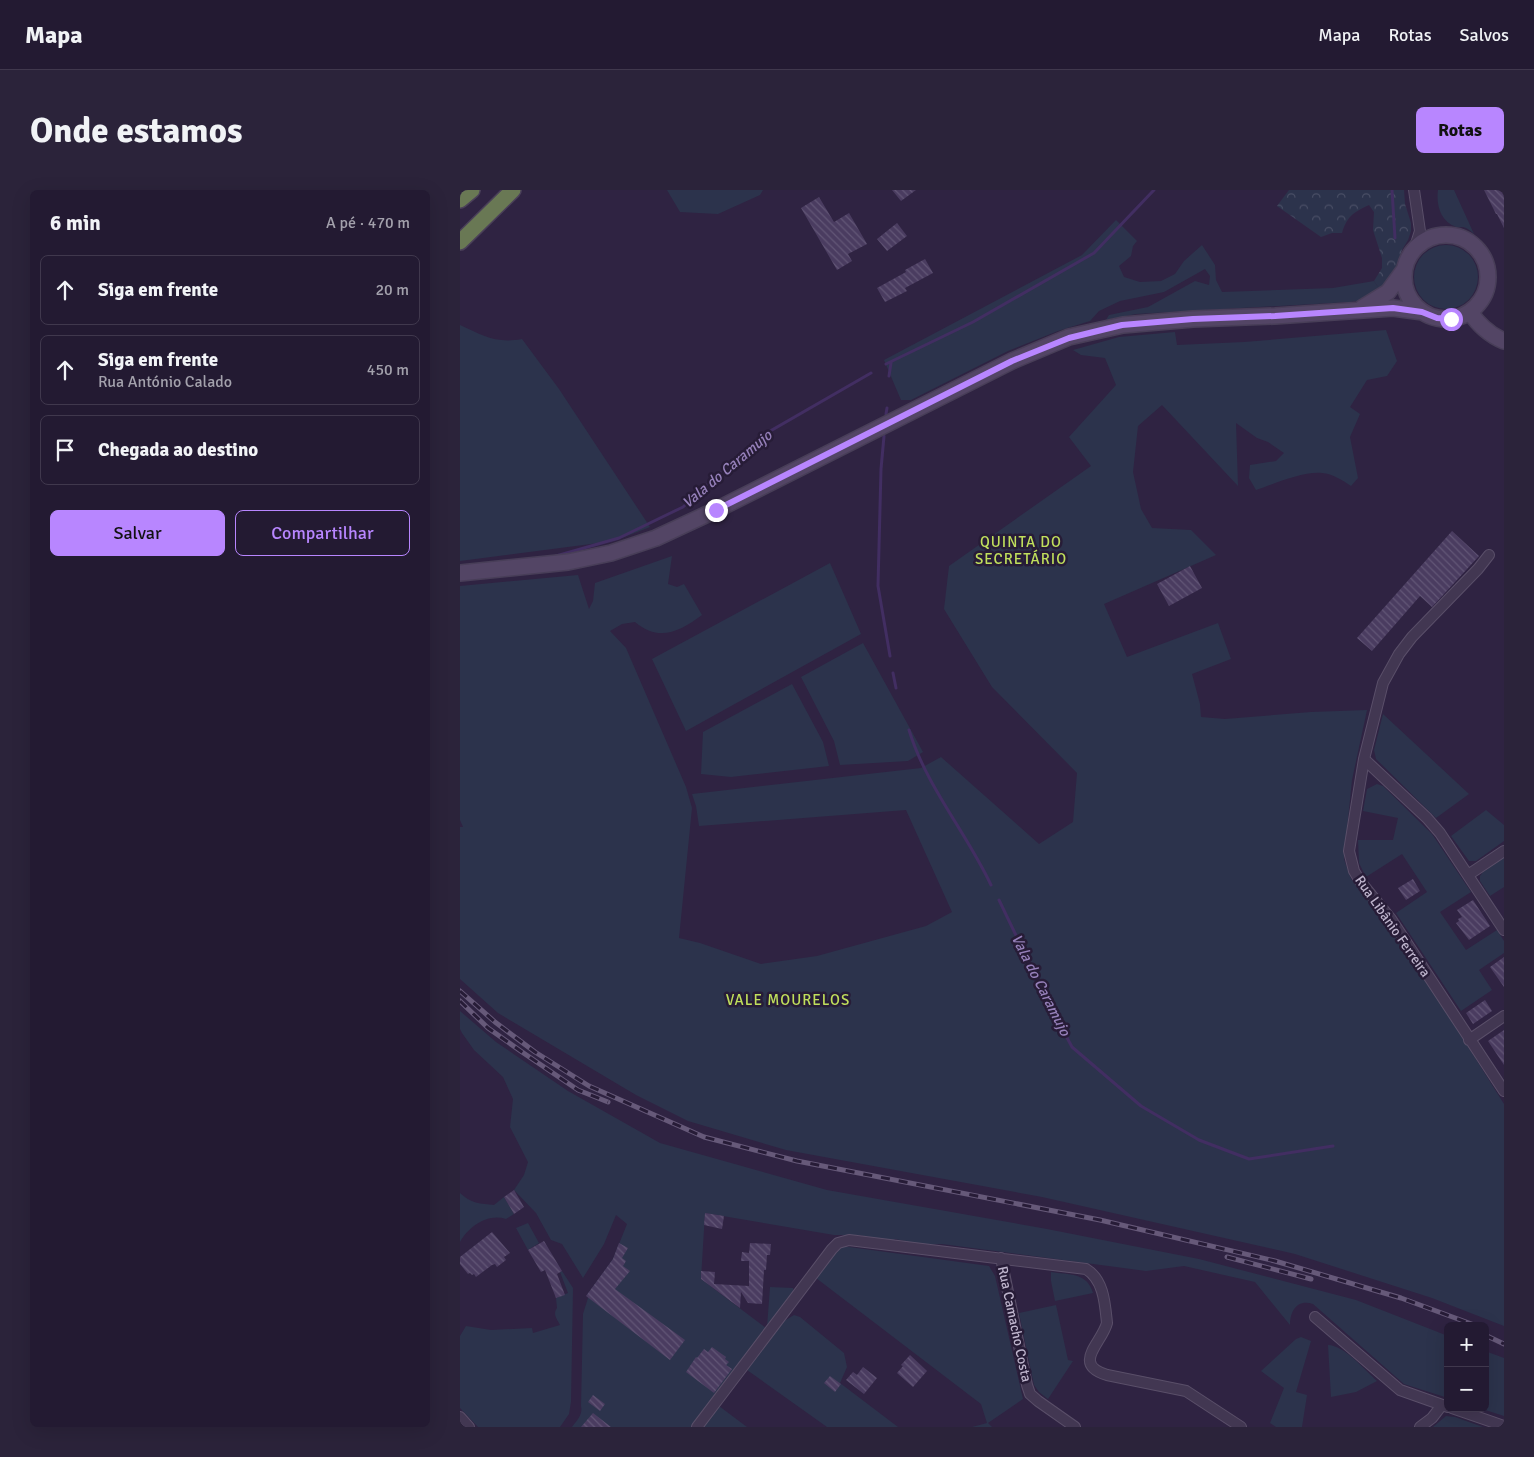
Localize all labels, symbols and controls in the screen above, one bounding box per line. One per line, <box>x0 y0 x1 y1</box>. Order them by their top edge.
text: Mapa <box>25 20 83 50</box>
text: Mapa <box>1318 24 1361 46</box>
text: Rotas <box>1389 24 1432 46</box>
text: Salvos <box>1460 24 1509 46</box>
button: Rotas <box>1416 107 1504 153</box>
text: Onde estamos <box>30 109 242 152</box>
text: 6 min <box>50 210 101 236</box>
text: A pé · 470 m <box>326 213 410 233</box>
icon: ahead <box>51 276 79 304</box>
text: Siga em frente <box>98 278 218 302</box>
text: 20 m <box>375 280 409 300</box>
route start <box>1440 308 1463 331</box>
text: Siga em frente <box>98 348 218 372</box>
icon: ahead <box>51 356 79 384</box>
text: 450 m <box>367 360 409 380</box>
text: Rua António Calado <box>98 372 232 392</box>
water label: Vala do Caramujo <box>678 425 776 512</box>
icon: arrive <box>51 436 79 464</box>
text: Chegada ao destino <box>98 438 258 462</box>
route end <box>705 499 728 522</box>
button: Salvar <box>50 510 225 556</box>
button: Compartilhar <box>235 510 410 556</box>
district label: QUINTA DO SECRETÁRIO <box>975 533 1067 568</box>
street label: Rua Libânio Ferreira <box>1351 872 1434 980</box>
water label: Vala do Caramujo <box>1008 931 1075 1040</box>
district label: VALE MOURELOS <box>726 991 850 1009</box>
street label: Rua Camacho Costa <box>994 1265 1035 1384</box>
map controls <box>1444 1322 1489 1412</box>
button: + <box>1444 1322 1489 1367</box>
button: − <box>1444 1367 1489 1412</box>

